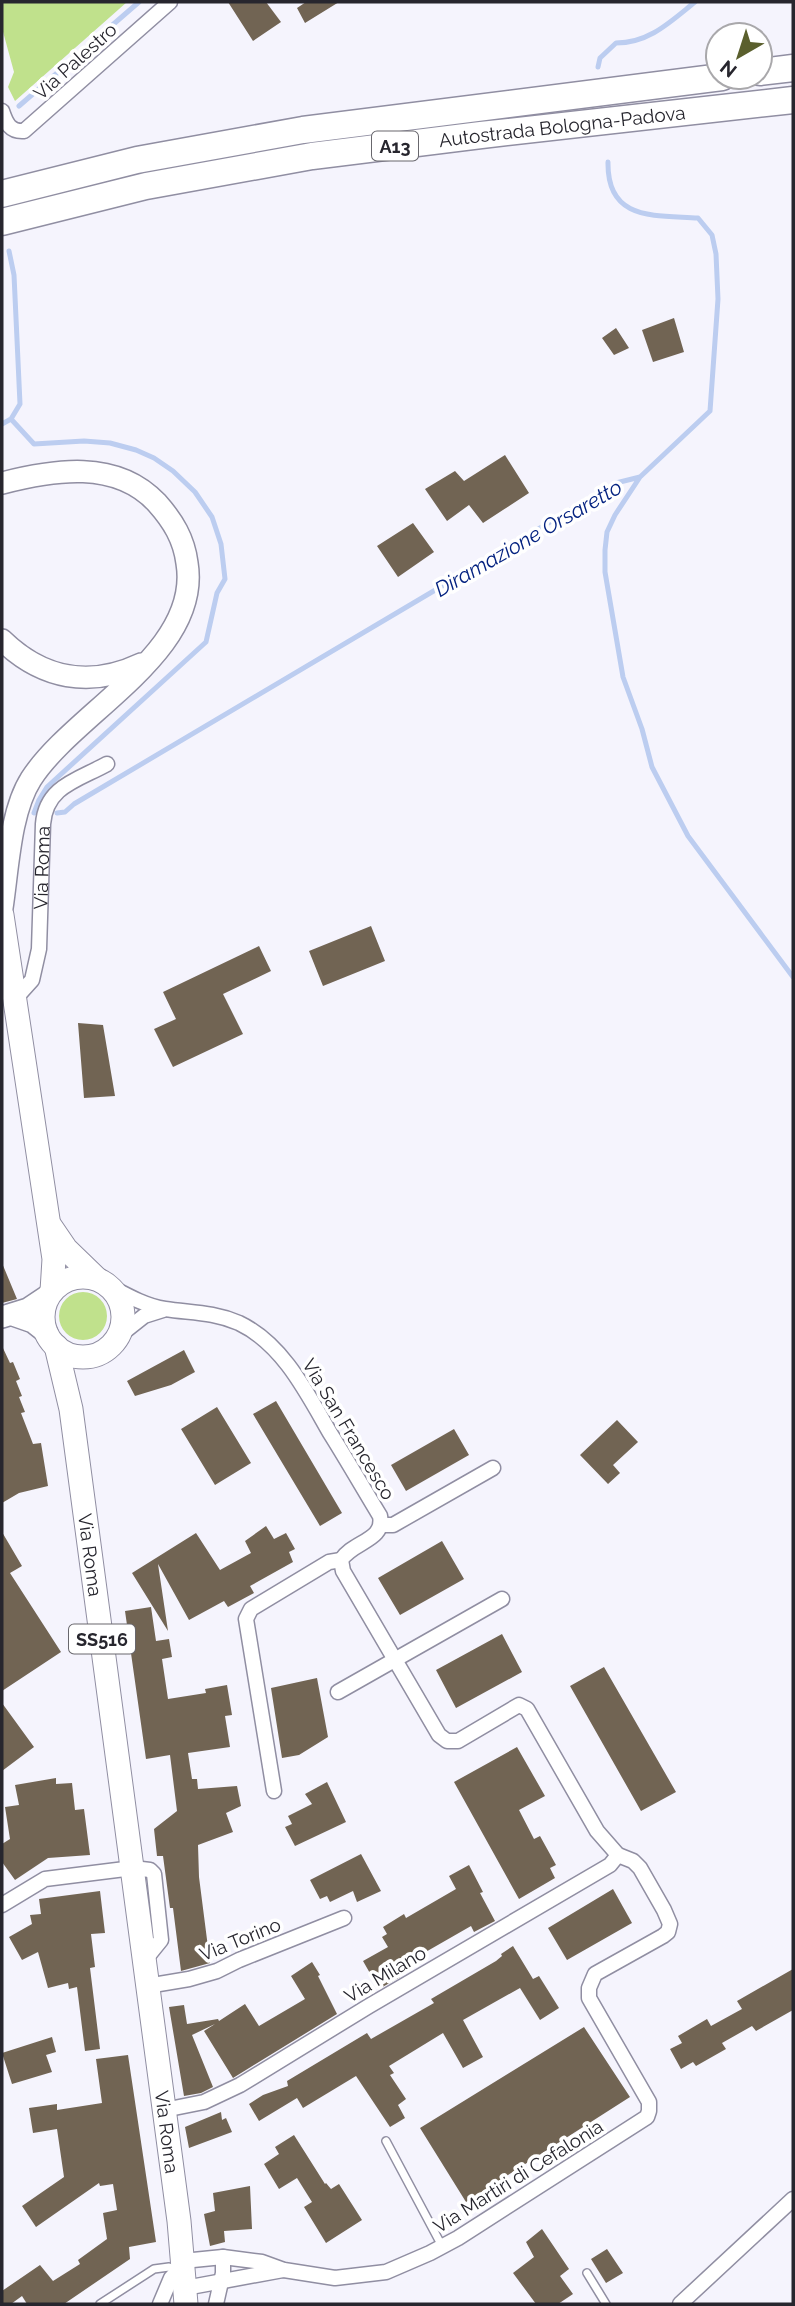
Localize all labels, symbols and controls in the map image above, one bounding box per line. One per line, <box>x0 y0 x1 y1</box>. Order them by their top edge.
street label: Via Palestro <box>29 18 121 104</box>
north arrow <box>704 21 774 91</box>
text: N <box>716 56 741 82</box>
street label: Autostrada Bologna-Padova <box>438 101 686 151</box>
road number: A13 <box>372 132 418 160</box>
water label: Diramazione Orsaretto <box>430 474 626 602</box>
street label: Via Roma <box>29 826 54 910</box>
street label: Via San Francesco <box>298 1354 400 1504</box>
street label: Via Roma <box>74 1512 107 1598</box>
road number: SS516 <box>69 1624 135 1654</box>
street label: Via Torino <box>196 1913 284 1965</box>
street label: Via Milano <box>340 1941 430 2007</box>
street label: Via Roma <box>151 2089 184 2175</box>
street label: Via Martiri di Cefalonia <box>429 2115 607 2237</box>

